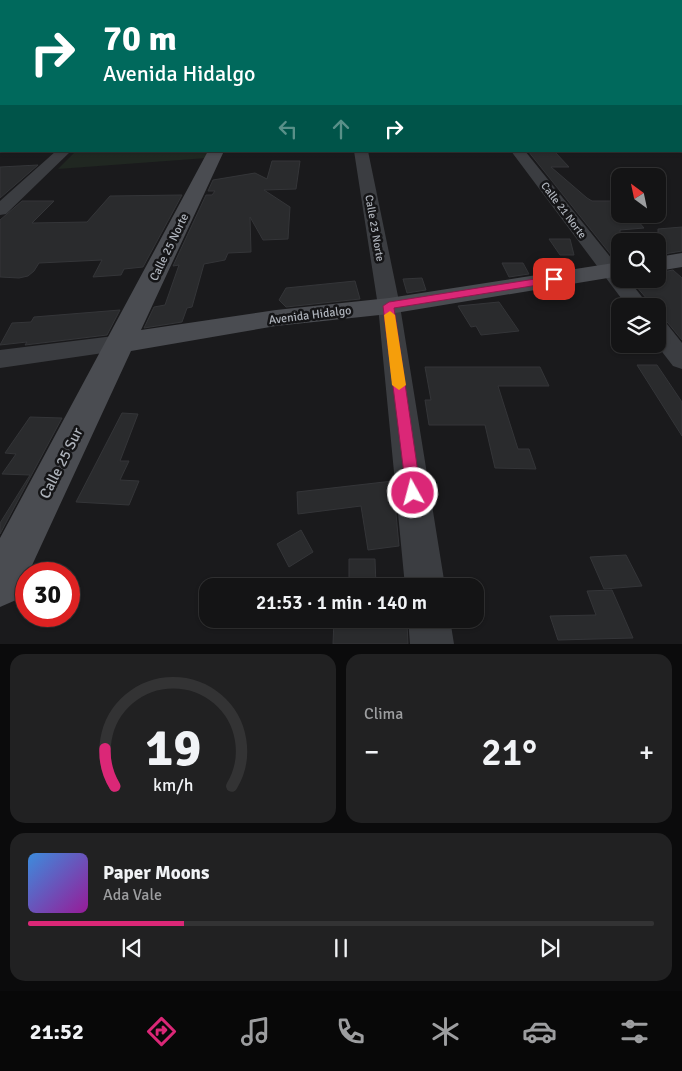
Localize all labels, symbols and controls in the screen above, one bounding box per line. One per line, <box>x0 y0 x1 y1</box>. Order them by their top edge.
text: 70 m <box>103 17 177 60</box>
icon: right <box>20 20 85 85</box>
text: Avenida Hidalgo <box>103 60 255 87</box>
icon: left <box>274 115 302 143</box>
icon: ahead <box>327 115 355 143</box>
icon: right <box>380 115 408 143</box>
north arrow <box>611 168 666 222</box>
map controls <box>611 168 666 353</box>
street label: Calle 21 Norte <box>538 180 589 241</box>
street label: Calle 23 Norte <box>362 194 387 262</box>
street label: Calle 25 Norte <box>147 211 192 284</box>
button: search <box>611 233 666 288</box>
pin <box>533 258 575 300</box>
icon: arrive <box>540 265 568 293</box>
button: layers <box>611 298 666 353</box>
street label: Avenida Hidalgo <box>268 303 352 328</box>
street label: Calle 25 Sur <box>35 424 87 502</box>
position arrow <box>386 466 438 518</box>
speed limit sign: 30 <box>15 562 80 627</box>
text: 21:53 · 1 min · 140 m <box>256 591 427 615</box>
text: Clima <box>364 704 403 724</box>
text: 19 <box>145 716 201 780</box>
text: 21° <box>481 729 537 776</box>
text: − <box>364 735 379 769</box>
text: + <box>639 735 654 769</box>
text: km/h <box>153 774 193 796</box>
text: Paper Moons <box>103 861 209 885</box>
text: Ada Vale <box>103 885 162 905</box>
icon: previous <box>118 934 146 962</box>
icon: pause <box>327 934 355 962</box>
icon: next <box>536 934 564 962</box>
icon: directions <box>144 1014 179 1049</box>
icon: music <box>238 1014 273 1049</box>
icon: phone <box>333 1014 368 1049</box>
icon: climate <box>428 1014 463 1049</box>
icon: car <box>522 1014 557 1049</box>
icon: filters <box>617 1014 652 1049</box>
text: 21:52 <box>30 1018 84 1045</box>

